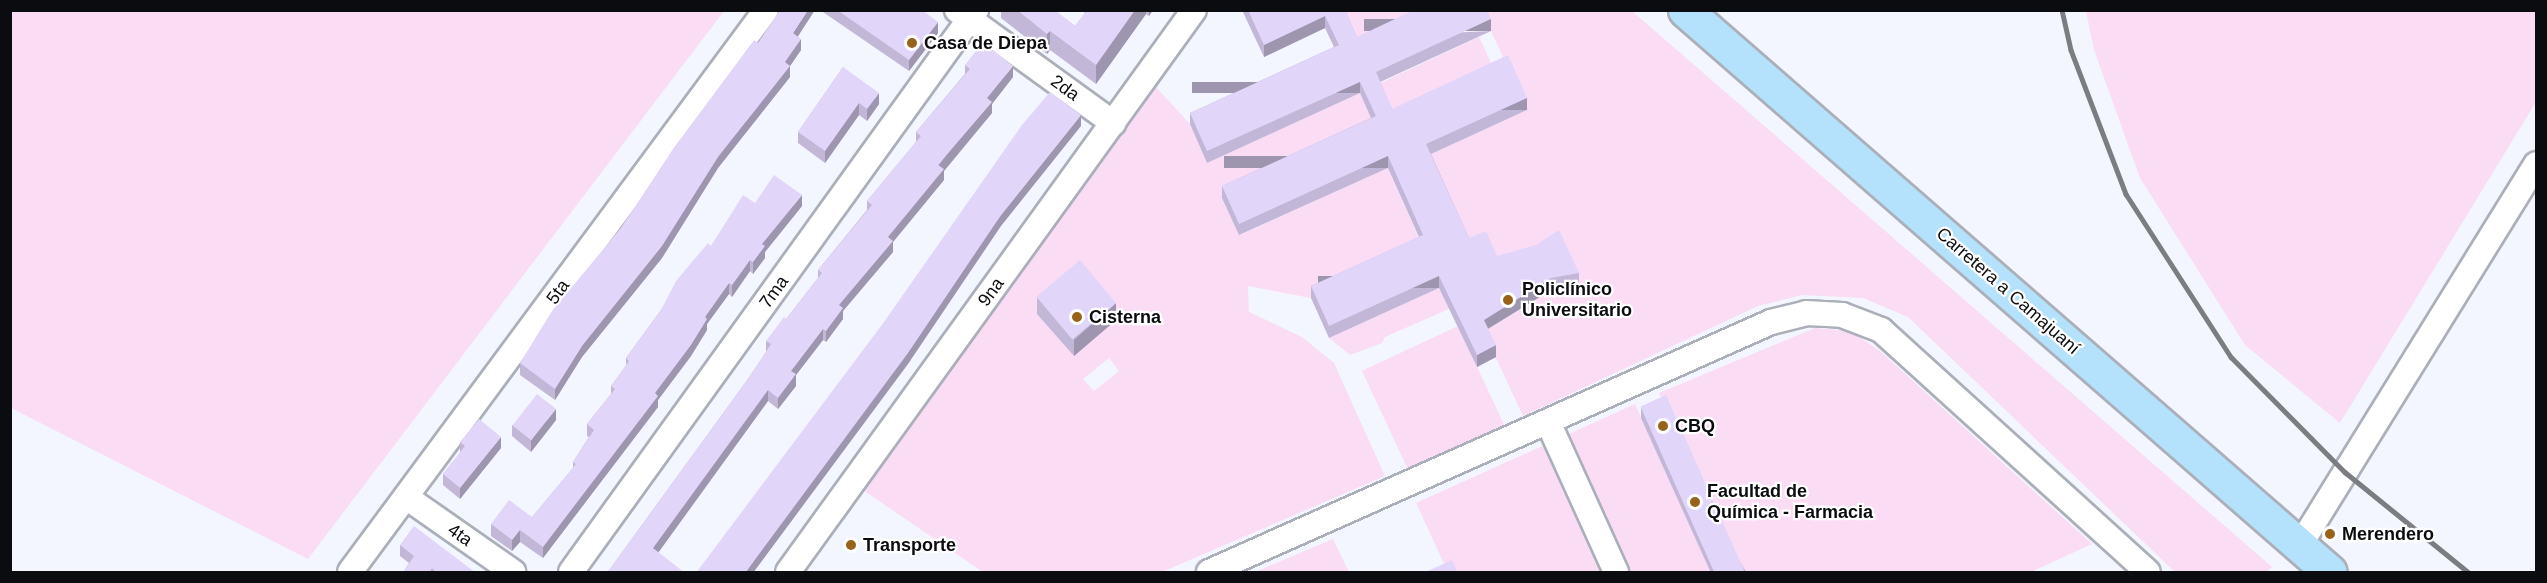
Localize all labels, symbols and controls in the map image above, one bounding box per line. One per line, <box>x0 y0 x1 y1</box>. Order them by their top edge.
place label: Casa de Diepa <box>924 32 1047 54</box>
marker: Casa de Diepa <box>905 36 919 50</box>
street label: 2da <box>1047 70 1083 106</box>
street label: Carretera a Camajuaní <box>1932 223 2084 359</box>
street label: 7ma <box>755 271 793 313</box>
street label: 9na <box>973 274 1009 310</box>
street label: 5ta <box>542 276 574 308</box>
place label: Policlínico Universitario <box>1522 279 1632 322</box>
marker: Policlínico Universitario <box>1499 291 1517 309</box>
place label: Cisterna <box>1089 306 1161 328</box>
marker: Cisterna <box>1070 310 1084 324</box>
place label: CBQ <box>1675 415 1715 437</box>
marker: CBQ <box>1656 419 1670 433</box>
place label: Facultad de Química - Farmacia <box>1707 481 1873 524</box>
marker: Facultad de Química - Farmacia <box>1688 495 1702 509</box>
street label: 4ta <box>444 519 476 551</box>
place label: Merendero <box>2342 523 2434 545</box>
marker: Merendero <box>2323 527 2337 541</box>
place label: Transporte <box>863 534 956 556</box>
marker: Transporte <box>844 538 858 552</box>

